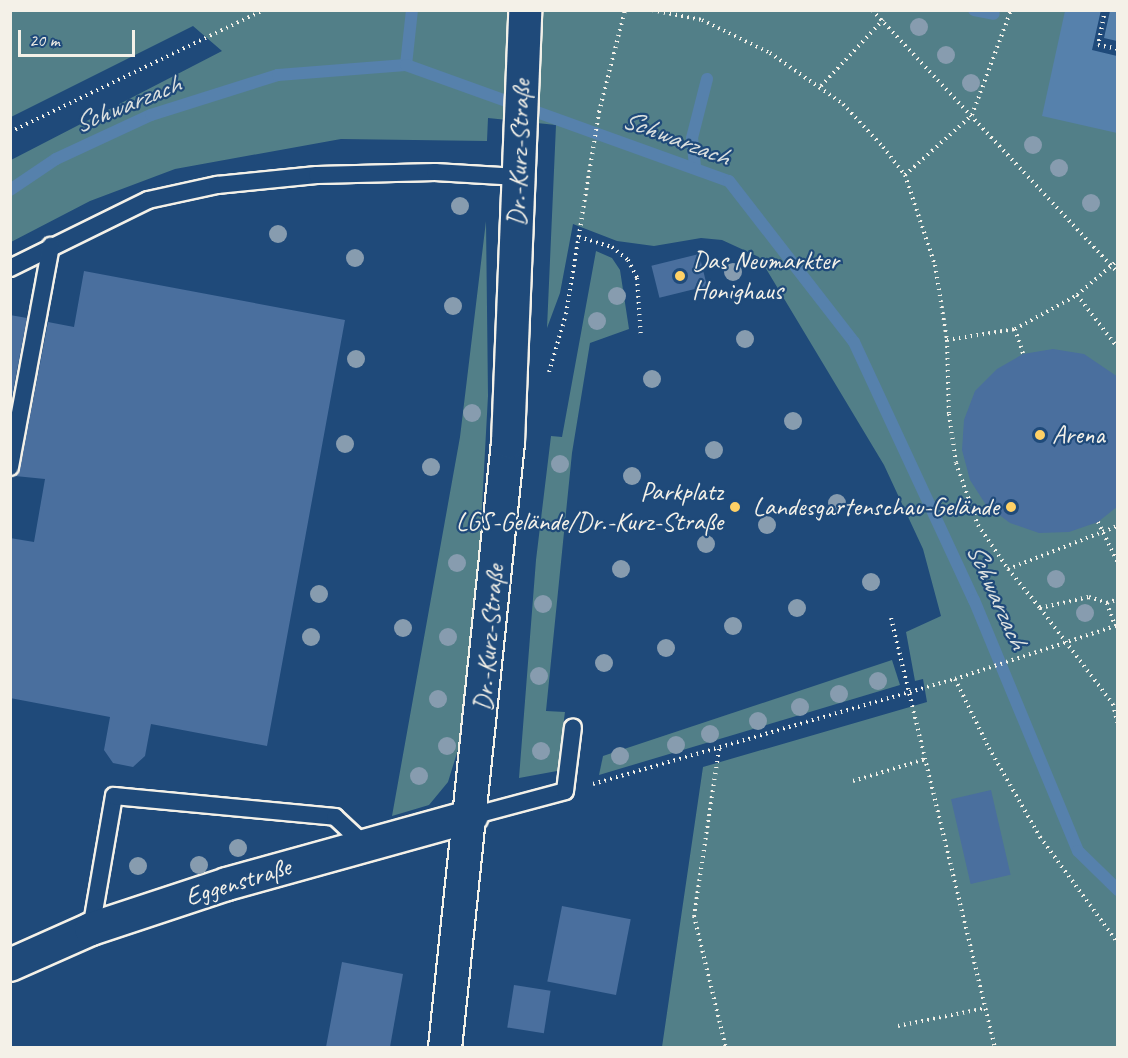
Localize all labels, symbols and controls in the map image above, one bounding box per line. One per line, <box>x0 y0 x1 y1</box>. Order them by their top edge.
scale bar <box>21 18 138 56</box>
text: 20 m <box>29 29 60 51</box>
water label: Schwarzach <box>69 68 185 140</box>
street label: Dr.-Kurz-Straße <box>501 79 537 227</box>
water label: Schwarzach <box>618 103 734 173</box>
place label: Das Neumarkter Honighaus <box>692 245 838 306</box>
marker: Das Neumarkter Honighaus <box>673 269 687 283</box>
place label: Arena <box>1052 419 1105 451</box>
marker: Arena <box>1033 428 1047 442</box>
place label: Parkplatz LGS-Gelände/Dr.-Kurz-Straße <box>456 476 723 538</box>
place label: Landesgartenschau-Gelände <box>753 491 999 523</box>
marker: Parkplatz LGS-Gelände/Dr.-Kurz-Straße <box>728 500 742 514</box>
marker: Landesgartenschau-Gelände <box>1004 500 1018 514</box>
water label: Schwarzach <box>959 538 1035 654</box>
street label: Dr.-Kurz-Straße <box>467 564 511 712</box>
street label: Eggenstraße <box>182 851 294 913</box>

